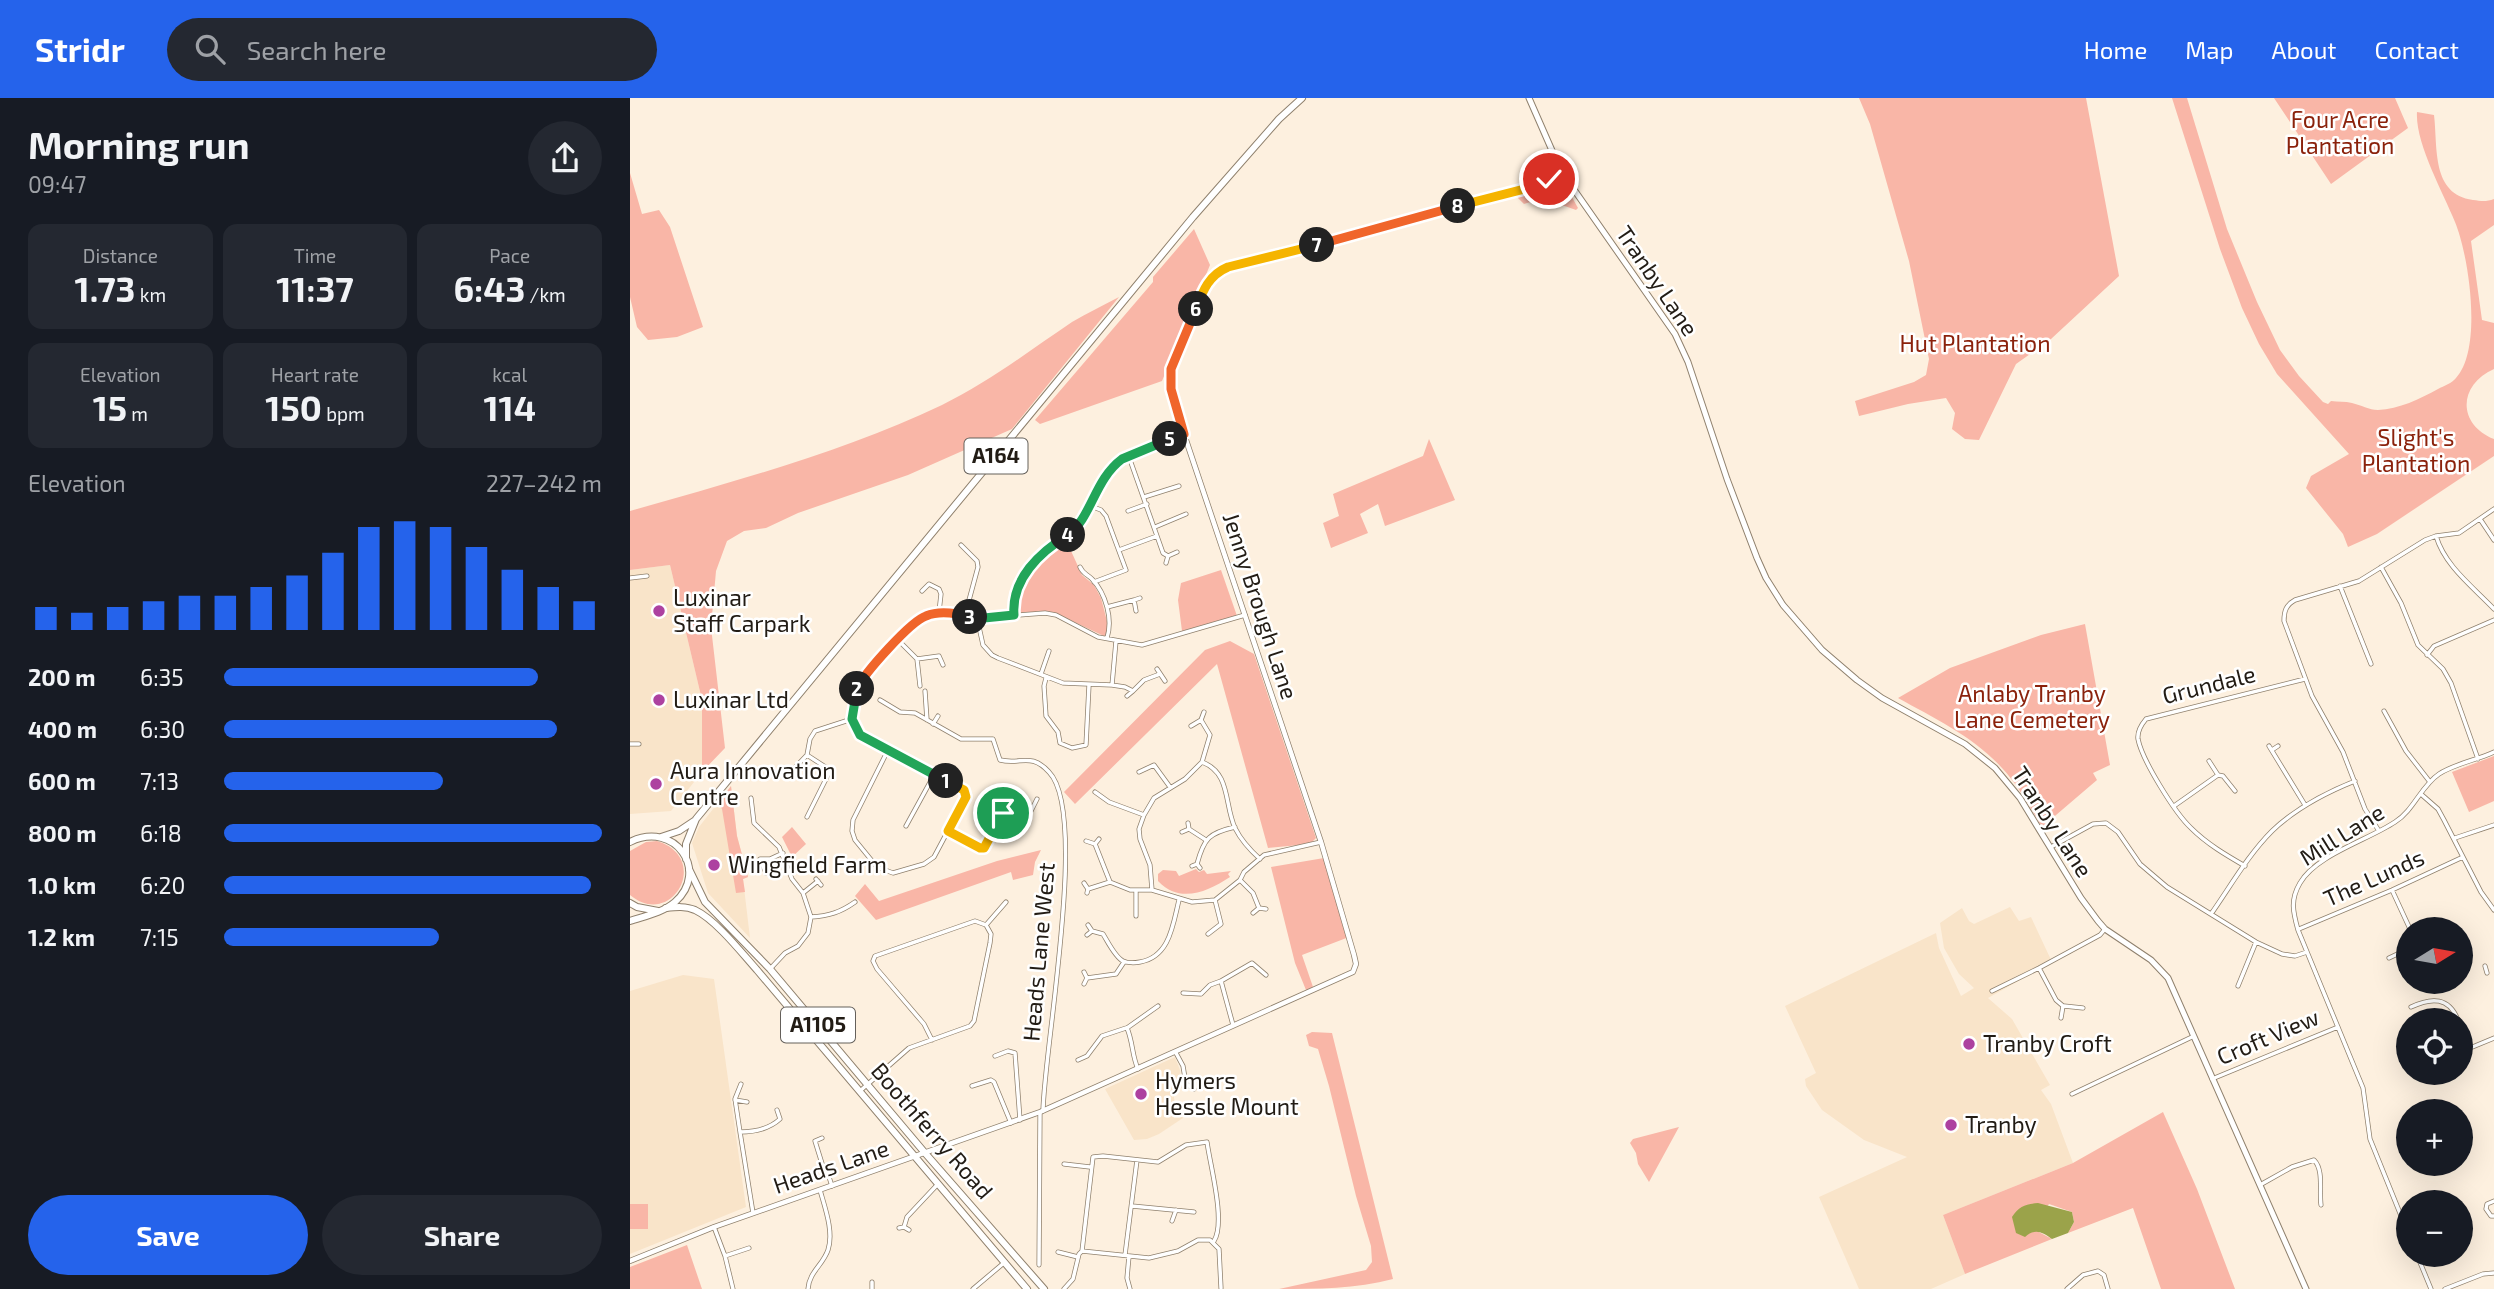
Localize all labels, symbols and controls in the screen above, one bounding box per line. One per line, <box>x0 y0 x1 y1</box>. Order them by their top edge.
search box <box>167 18 657 81</box>
text: Stridr <box>35 29 125 69</box>
icon: search <box>191 30 229 68</box>
text: Search here <box>247 34 386 65</box>
text: Home <box>2084 35 2147 64</box>
text: Map <box>2185 35 2233 64</box>
text: About <box>2271 35 2337 64</box>
text: Contact <box>2375 35 2459 64</box>
park label: Four Acre Plantation <box>2286 105 2394 159</box>
text: Morning run <box>28 121 249 167</box>
button: share <box>528 121 602 195</box>
pin <box>1519 149 1579 209</box>
icon: check <box>1530 160 1568 198</box>
text: 09:47 <box>28 170 86 198</box>
pin: 8 <box>1440 188 1476 224</box>
text: 8 <box>1452 194 1463 217</box>
street label: Tranby Lane <box>1611 220 1705 341</box>
pin: 7 <box>1300 228 1334 262</box>
text: 7 <box>1311 233 1322 256</box>
text: Distance <box>83 244 158 267</box>
text: Time <box>294 244 336 267</box>
text: Pace <box>489 244 530 267</box>
text: 1.73 <box>75 267 135 309</box>
text: 11:37 <box>276 267 354 309</box>
text: 6:43 <box>454 267 525 309</box>
text: km <box>135 283 166 306</box>
text: /km <box>525 283 566 306</box>
pin: 6 <box>1178 292 1214 326</box>
text: 6 <box>1190 297 1201 320</box>
park label: Hut Plantation <box>1899 329 2051 357</box>
text: Elevation <box>80 363 161 386</box>
text: Heart rate <box>271 363 359 386</box>
text: kcal <box>492 363 527 386</box>
text: 15 <box>93 386 127 428</box>
text: 150 <box>265 386 322 428</box>
text: 114 <box>483 386 536 428</box>
text: m <box>127 402 148 425</box>
text: bpm <box>322 402 365 425</box>
pin: 5 <box>1152 422 1188 456</box>
park label: Slight's Plantation <box>2362 423 2470 477</box>
text: 5 <box>1164 427 1175 450</box>
road number: A164 <box>964 438 1028 474</box>
text: Elevation <box>28 469 126 497</box>
text: 227–242 m <box>486 469 602 497</box>
street label: Jenny Brough Lane <box>1218 509 1304 703</box>
pin: 4 <box>1050 518 1086 552</box>
text: 4 <box>1061 523 1074 546</box>
place label: Luxinar Staff Carpark <box>673 583 811 637</box>
pin: 3 <box>952 600 988 634</box>
marker: Luxinar Staff Carpark <box>651 603 667 619</box>
text: 3 <box>964 605 975 628</box>
street label: Grundale <box>2159 659 2258 709</box>
text: 200 m <box>28 663 96 691</box>
text: 6:35 <box>140 663 184 691</box>
pin: 2 <box>840 672 874 706</box>
text: 2 <box>851 677 862 700</box>
park label: Anlaby Tranby Lane Cemetery <box>1954 679 2110 733</box>
place label: Luxinar Ltd <box>673 685 789 713</box>
marker: Luxinar Ltd <box>651 692 667 708</box>
text: 400 m <box>28 715 97 743</box>
text: 6:30 <box>140 715 185 743</box>
place label: Aura Innovation Centre <box>670 756 836 810</box>
street label: Tranby Lane <box>2007 761 2099 882</box>
pin: 1 <box>928 764 964 798</box>
text: 600 m <box>28 767 96 795</box>
text: 7:13 <box>140 767 179 795</box>
text: 1 <box>941 769 950 792</box>
marker: Aura Innovation Centre <box>648 776 664 792</box>
pin <box>973 783 1033 843</box>
icon: arrive <box>984 794 1022 832</box>
street label: Mill Lane <box>2294 797 2389 871</box>
text: 800 m <box>28 819 97 847</box>
text: 6:18 <box>140 819 182 847</box>
street label: The Lunds <box>2319 842 2428 912</box>
place label: Wingfield Farm <box>728 850 887 878</box>
marker: Wingfield Farm <box>706 857 722 873</box>
street label: Heads Lane West <box>1016 861 1060 1043</box>
text: 1.0 km <box>28 871 96 899</box>
text: 6:20 <box>140 871 185 899</box>
north arrow <box>2396 917 2473 994</box>
map controls <box>2396 917 2473 1267</box>
text: 1.2 km <box>28 923 95 951</box>
text: 7:15 <box>140 923 179 951</box>
street label: Croft View <box>2212 1002 2323 1070</box>
road number: A1105 <box>781 1007 855 1042</box>
button: locate <box>2396 1008 2473 1085</box>
place label: Tranby Croft <box>1983 1029 2112 1057</box>
marker: Tranby Croft <box>1961 1036 1977 1052</box>
street label: Boothferry Road <box>866 1056 1000 1204</box>
place label: Hymers Hessle Mount <box>1155 1066 1299 1120</box>
marker: Hymers Hessle Mount <box>1133 1086 1149 1102</box>
button: + <box>2396 1099 2473 1176</box>
place label: Tranby <box>1965 1110 2037 1138</box>
marker: Tranby <box>1943 1117 1959 1133</box>
street label: Heads Lane <box>769 1133 892 1199</box>
button: − <box>2396 1190 2473 1267</box>
button: Save <box>28 1195 308 1275</box>
button: Share <box>322 1195 602 1275</box>

